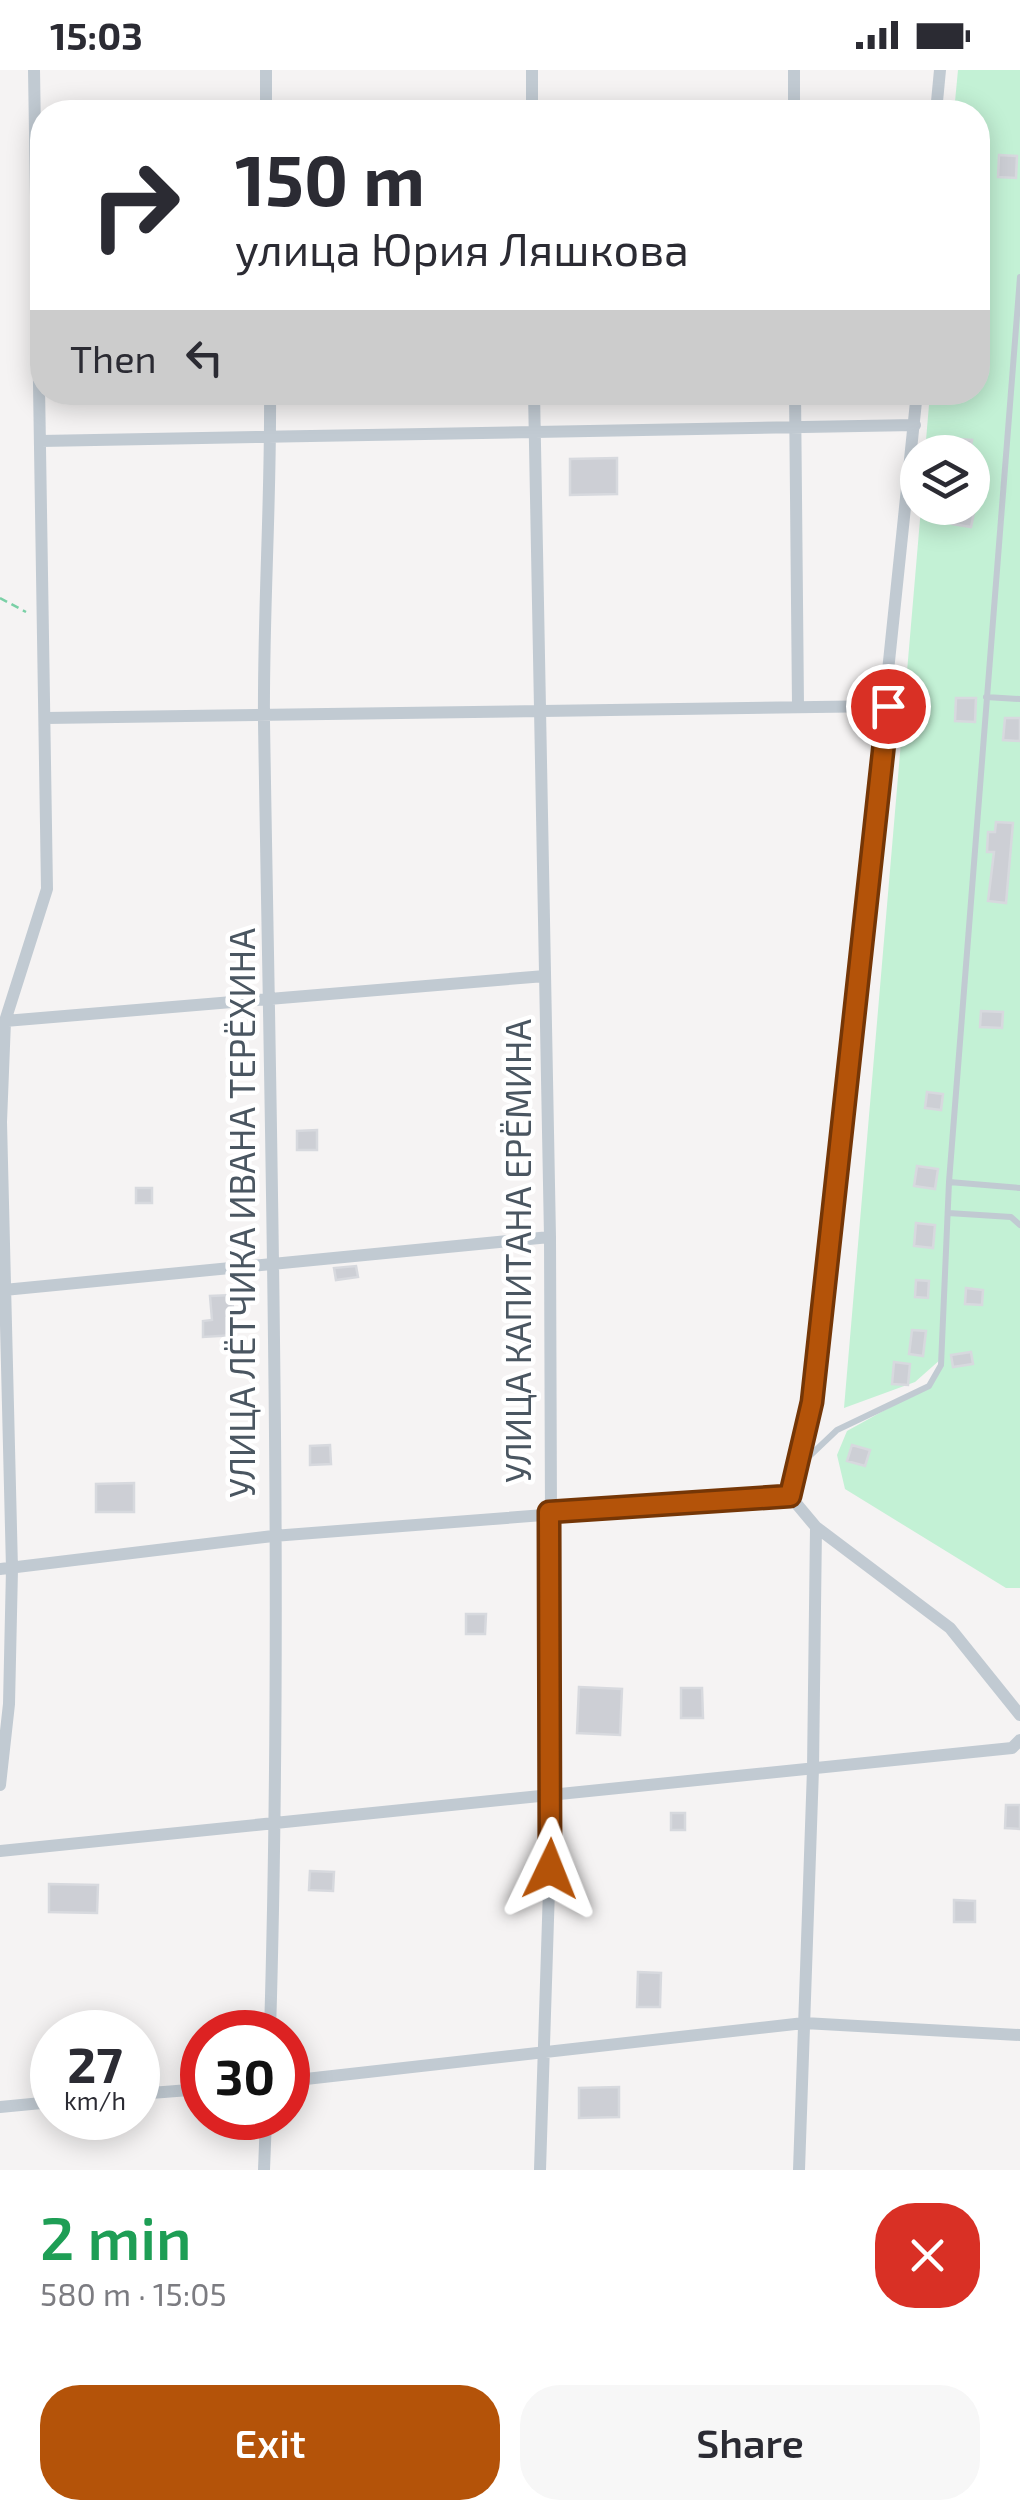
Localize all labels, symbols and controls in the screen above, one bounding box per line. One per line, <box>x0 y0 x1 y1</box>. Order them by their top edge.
text: 15:03 <box>50 12 143 58</box>
text: 150 m <box>235 136 425 220</box>
icon: right <box>70 140 200 270</box>
text: улица Юрия Ляшкова <box>235 221 689 275</box>
icon: left <box>177 330 232 385</box>
text: Then <box>70 335 157 381</box>
map controls <box>900 435 990 525</box>
button: layers <box>900 435 990 525</box>
pin <box>846 664 931 749</box>
icon: arrive <box>861 679 916 734</box>
street label: УЛИЦА ЛЁТЧИКА ИВАНА ТЕРЁХИНА <box>220 928 262 1498</box>
street label: УЛИЦА КАПИТАНА ЕРЁМИНА <box>496 1019 538 1483</box>
position arrow <box>498 1817 602 1921</box>
speed limit sign: 30 <box>180 2010 310 2140</box>
text: 27 <box>67 2033 123 2093</box>
text: km/h <box>64 2085 126 2115</box>
text: 2 min <box>40 2200 192 2272</box>
button: close <box>875 2203 980 2308</box>
text: 580 m · 15:05 <box>40 2274 227 2312</box>
button: Exit <box>40 2385 500 2500</box>
button: Share <box>520 2385 980 2500</box>

